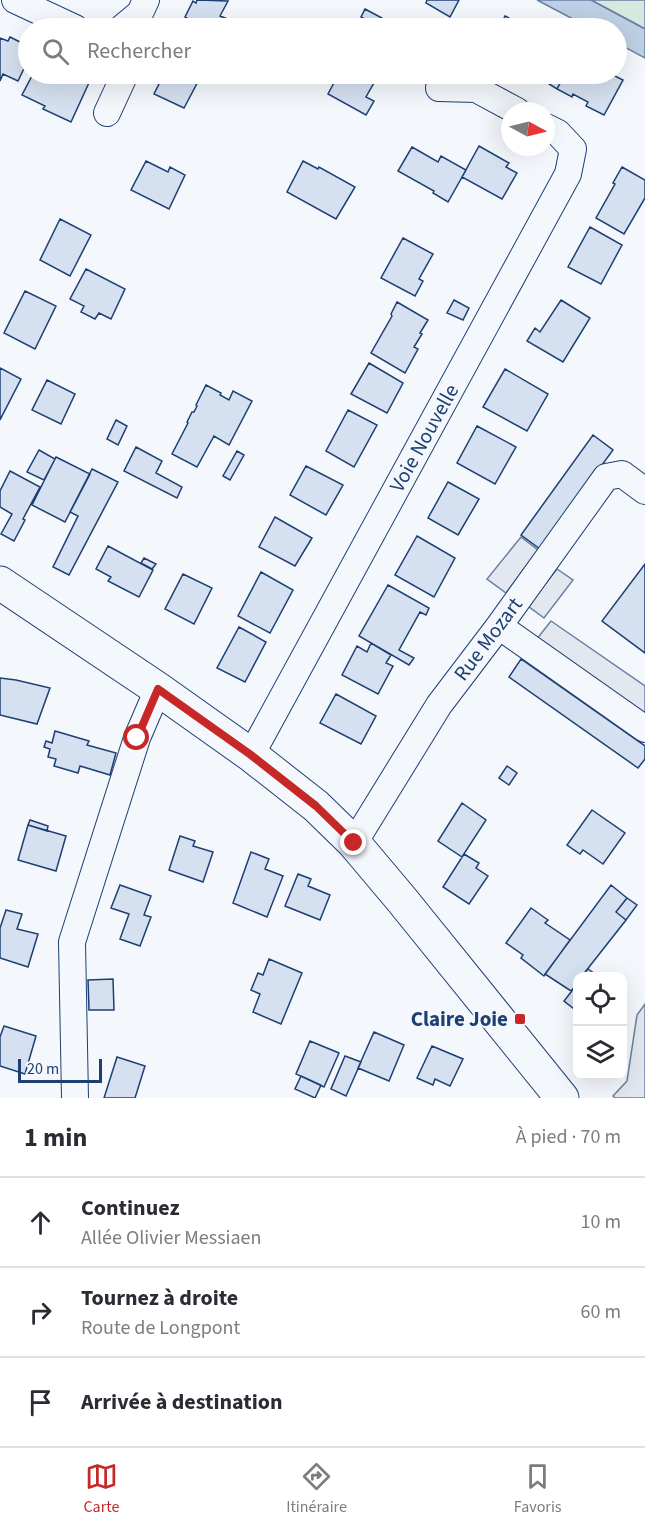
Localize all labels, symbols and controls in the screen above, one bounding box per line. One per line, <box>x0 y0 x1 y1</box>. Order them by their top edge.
search box <box>18 18 627 84</box>
icon: search <box>39 35 72 68</box>
text: Rechercher <box>87 35 191 67</box>
north arrow <box>501 102 555 156</box>
street label: Voie Nouvelle <box>382 379 466 497</box>
street label: Rue Mozart <box>447 591 529 687</box>
route start <box>123 724 149 750</box>
route end <box>340 829 366 855</box>
map controls <box>573 972 627 1080</box>
button: locate <box>573 972 627 1026</box>
place label: Claire Joie <box>411 1004 508 1034</box>
marker: Claire Joie <box>513 1012 527 1026</box>
button: layers <box>573 1026 627 1080</box>
scale bar <box>18 1056 102 1084</box>
text: 20 m <box>27 1058 59 1080</box>
text: 1 min <box>24 1119 87 1156</box>
text: À pied · 70 m <box>516 1123 621 1151</box>
text: Continuez <box>81 1192 180 1224</box>
icon: ahead <box>24 1206 57 1239</box>
text: 10 m <box>581 1208 621 1236</box>
text: Allée Olivier Messiaen <box>81 1224 261 1252</box>
text: Tournez à droite <box>81 1282 238 1314</box>
icon: right <box>24 1296 57 1329</box>
text: 60 m <box>581 1298 621 1326</box>
text: Route de Longpont <box>81 1314 240 1342</box>
icon: arrive <box>24 1386 57 1419</box>
text: Arrivée à destination <box>81 1386 283 1418</box>
tab: Carte <box>83 1460 119 1518</box>
tab: Itinéraire <box>286 1460 347 1518</box>
tab: Favoris <box>514 1460 562 1518</box>

